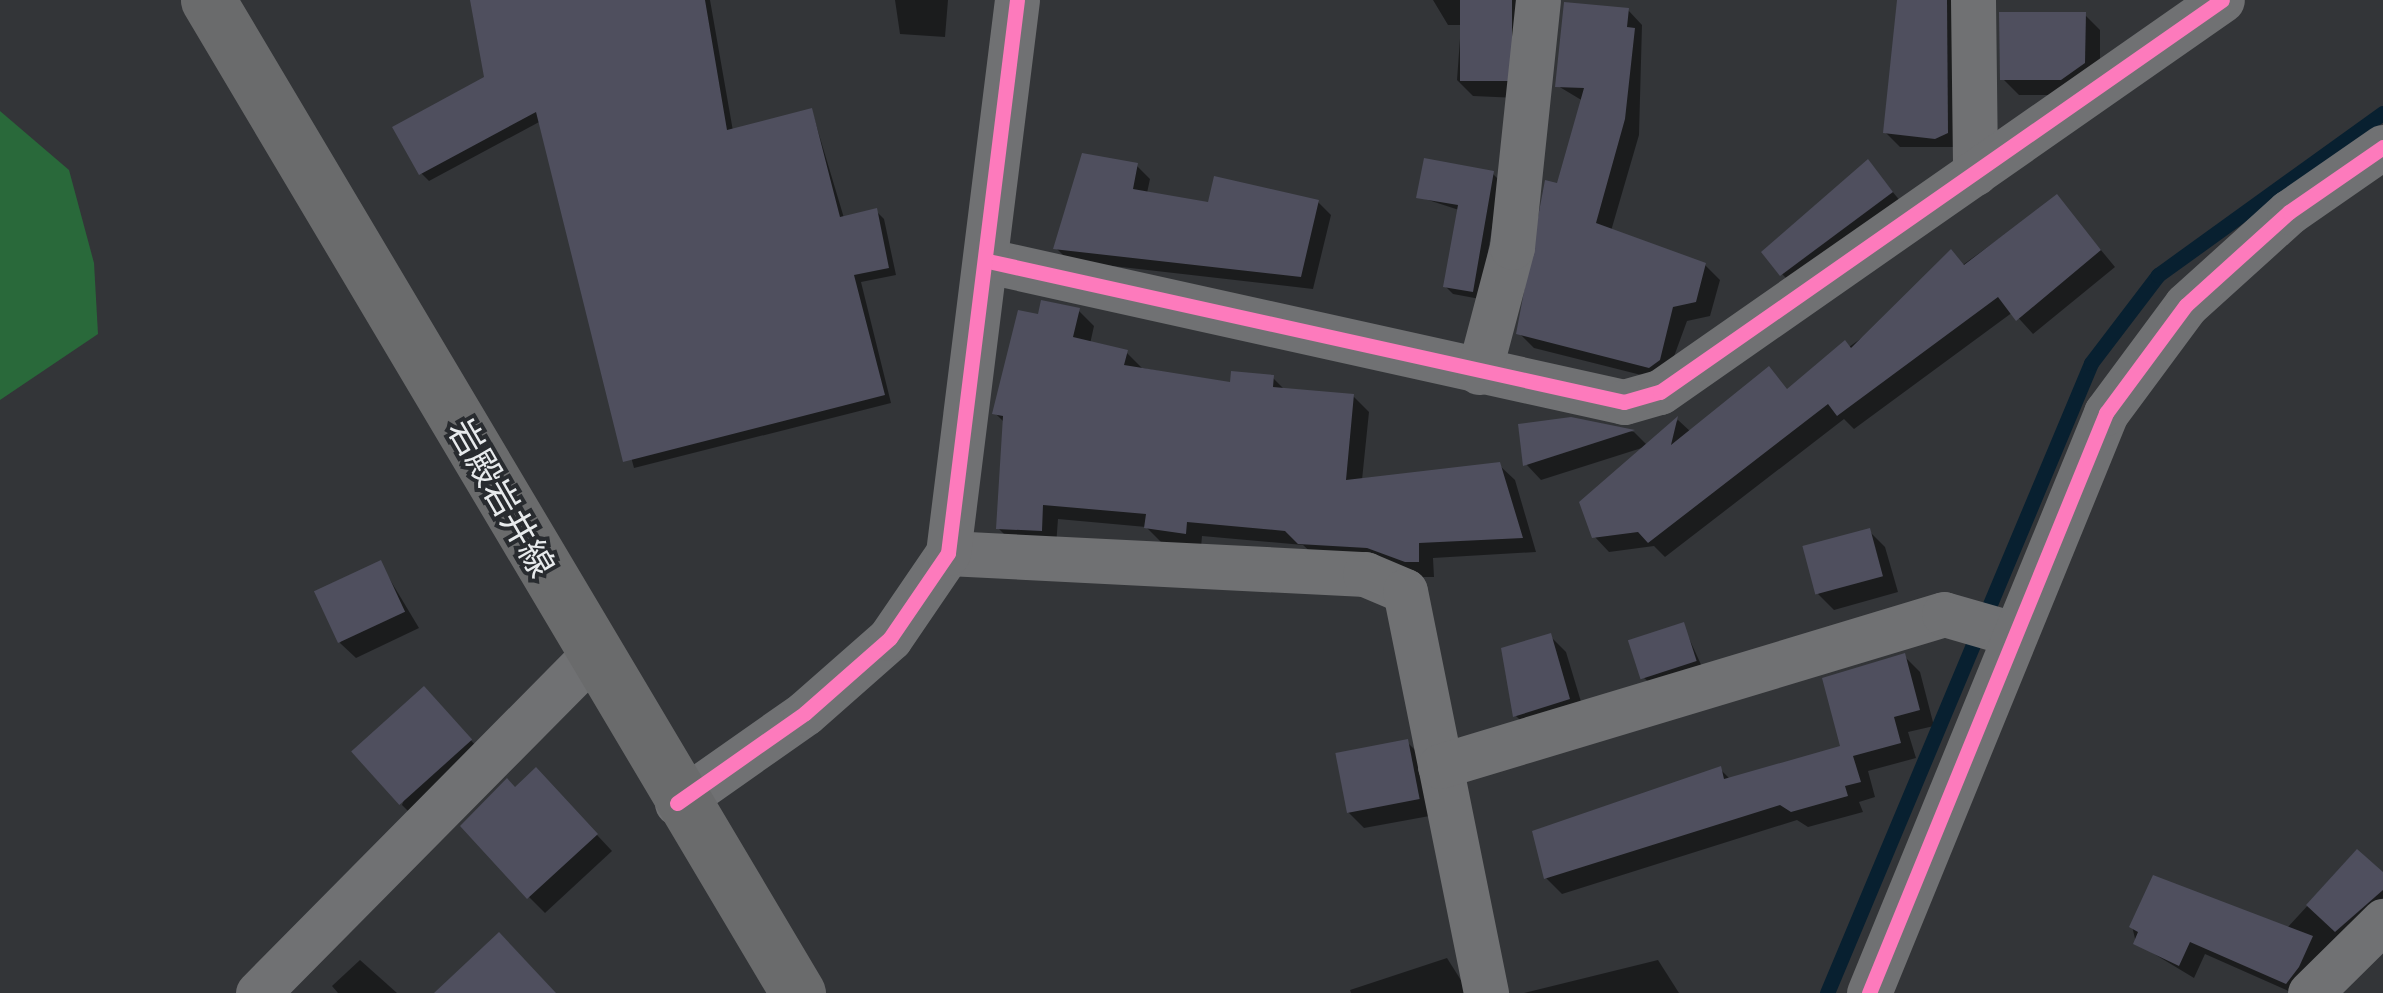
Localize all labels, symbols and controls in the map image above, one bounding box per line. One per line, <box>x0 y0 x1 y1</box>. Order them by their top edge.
street label: 岩殿岩井線 <box>439 412 563 584</box>

